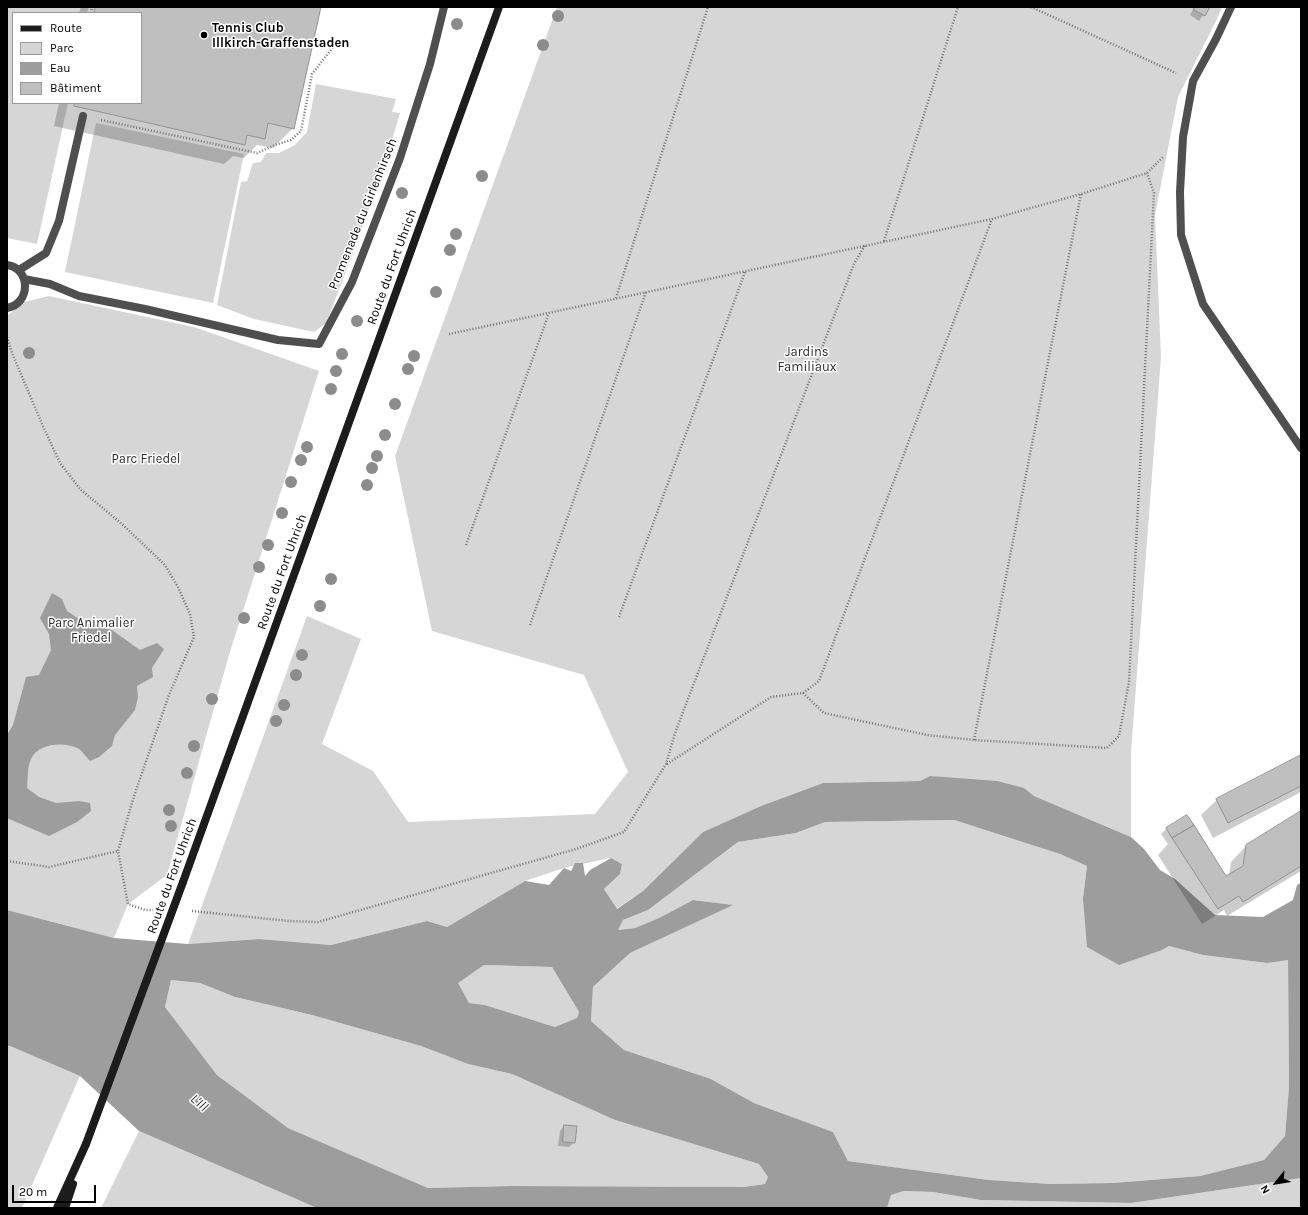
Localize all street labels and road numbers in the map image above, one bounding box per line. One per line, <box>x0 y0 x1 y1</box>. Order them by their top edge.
street label: Promenade du Girlenhirsch <box>325 136 401 292</box>
street label: Route du Fort Uhrich <box>364 207 420 327</box>
street label: Route du Fort Uhrich <box>254 512 310 632</box>
street label: Route du Fort Uhrich <box>144 816 200 936</box>

